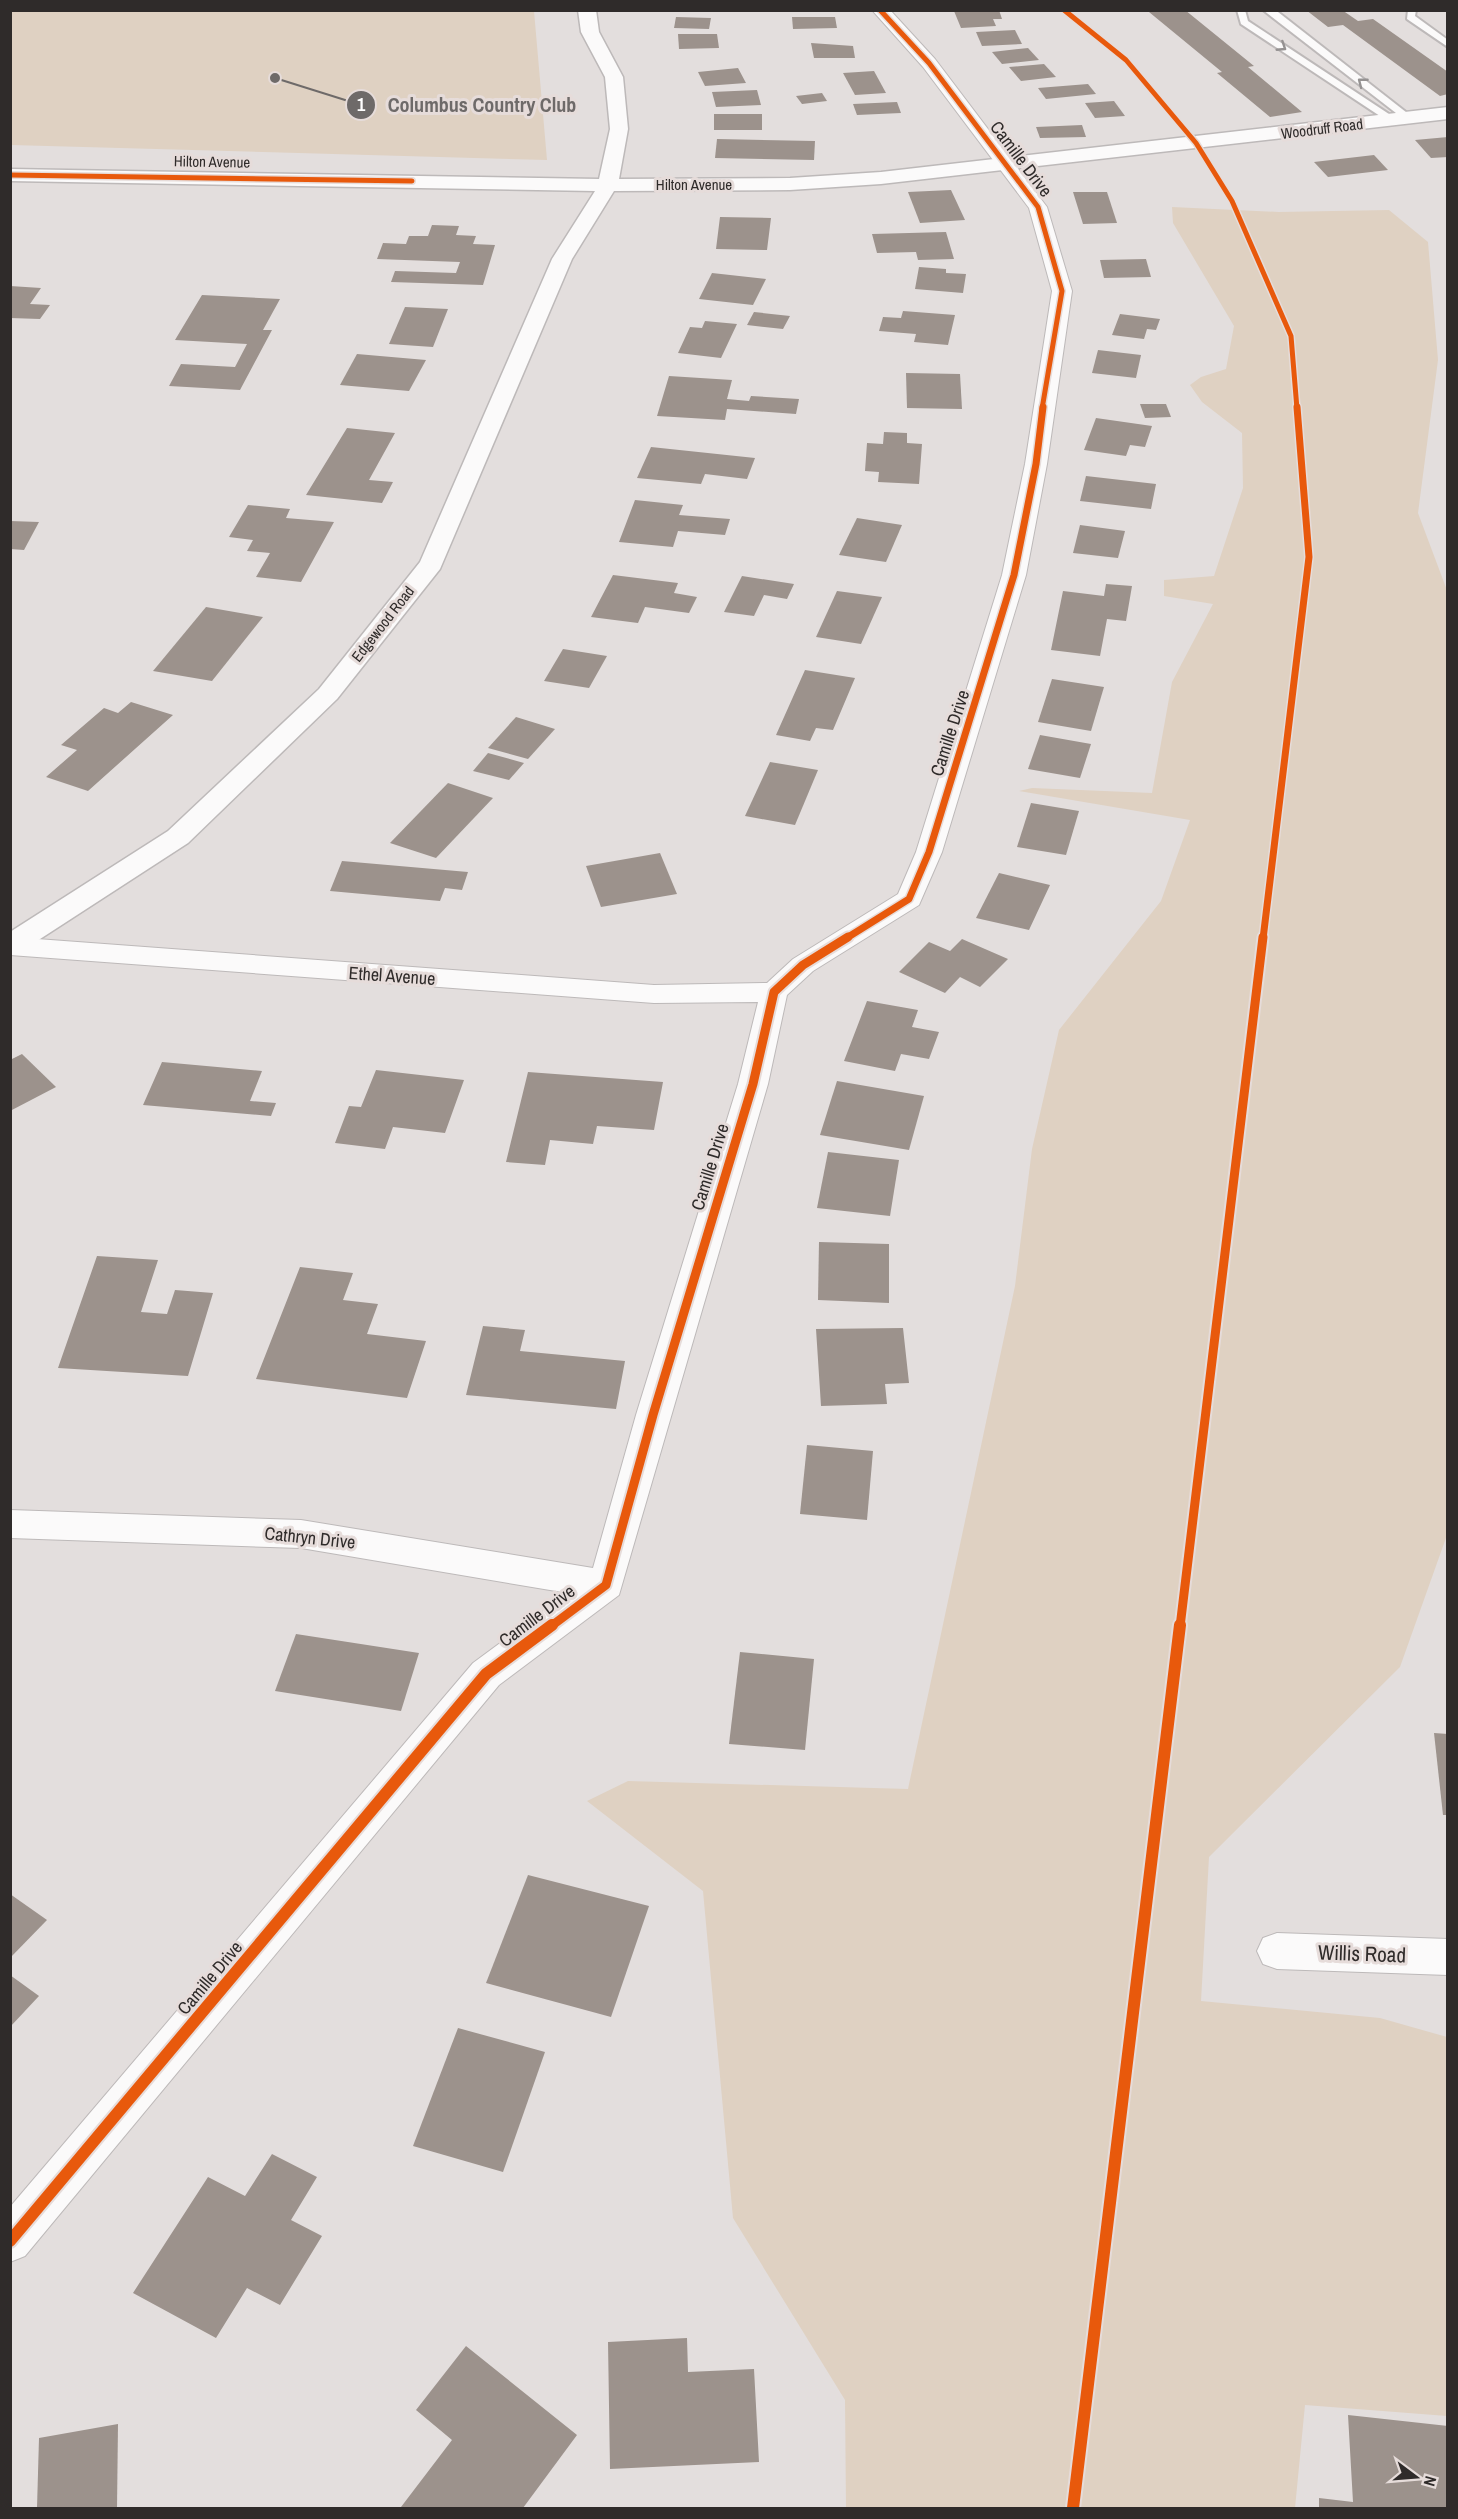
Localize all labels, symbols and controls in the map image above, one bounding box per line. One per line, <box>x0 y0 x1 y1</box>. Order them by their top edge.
one-way arrow <box>1276 40 1286 52</box>
one-way arrow <box>1358 78 1369 89</box>
callout: Columbus Country Club <box>346 86 588 124</box>
text: Columbus Country Club <box>388 91 576 118</box>
text: 1 <box>357 92 366 117</box>
street label: Woodruff Road <box>1280 113 1364 144</box>
street label: Camille Drive <box>985 115 1058 202</box>
street label: Hilton Avenue <box>174 150 251 173</box>
street label: Hilton Avenue <box>656 174 732 195</box>
street label: Edgewood Road <box>346 581 419 666</box>
street label: Camille Drive <box>924 686 975 779</box>
street label: Ethel Avenue <box>348 960 436 991</box>
street label: Camille Drive <box>685 1120 735 1213</box>
street label: Cathryn Drive <box>263 1520 357 1555</box>
street label: Camille Drive <box>493 1579 580 1652</box>
street label: Camille Drive <box>171 1935 248 2020</box>
street label: Willis Road <box>1318 1937 1407 1970</box>
north arrow <box>1386 2447 1446 2507</box>
text: N <box>1419 2474 1442 2489</box>

